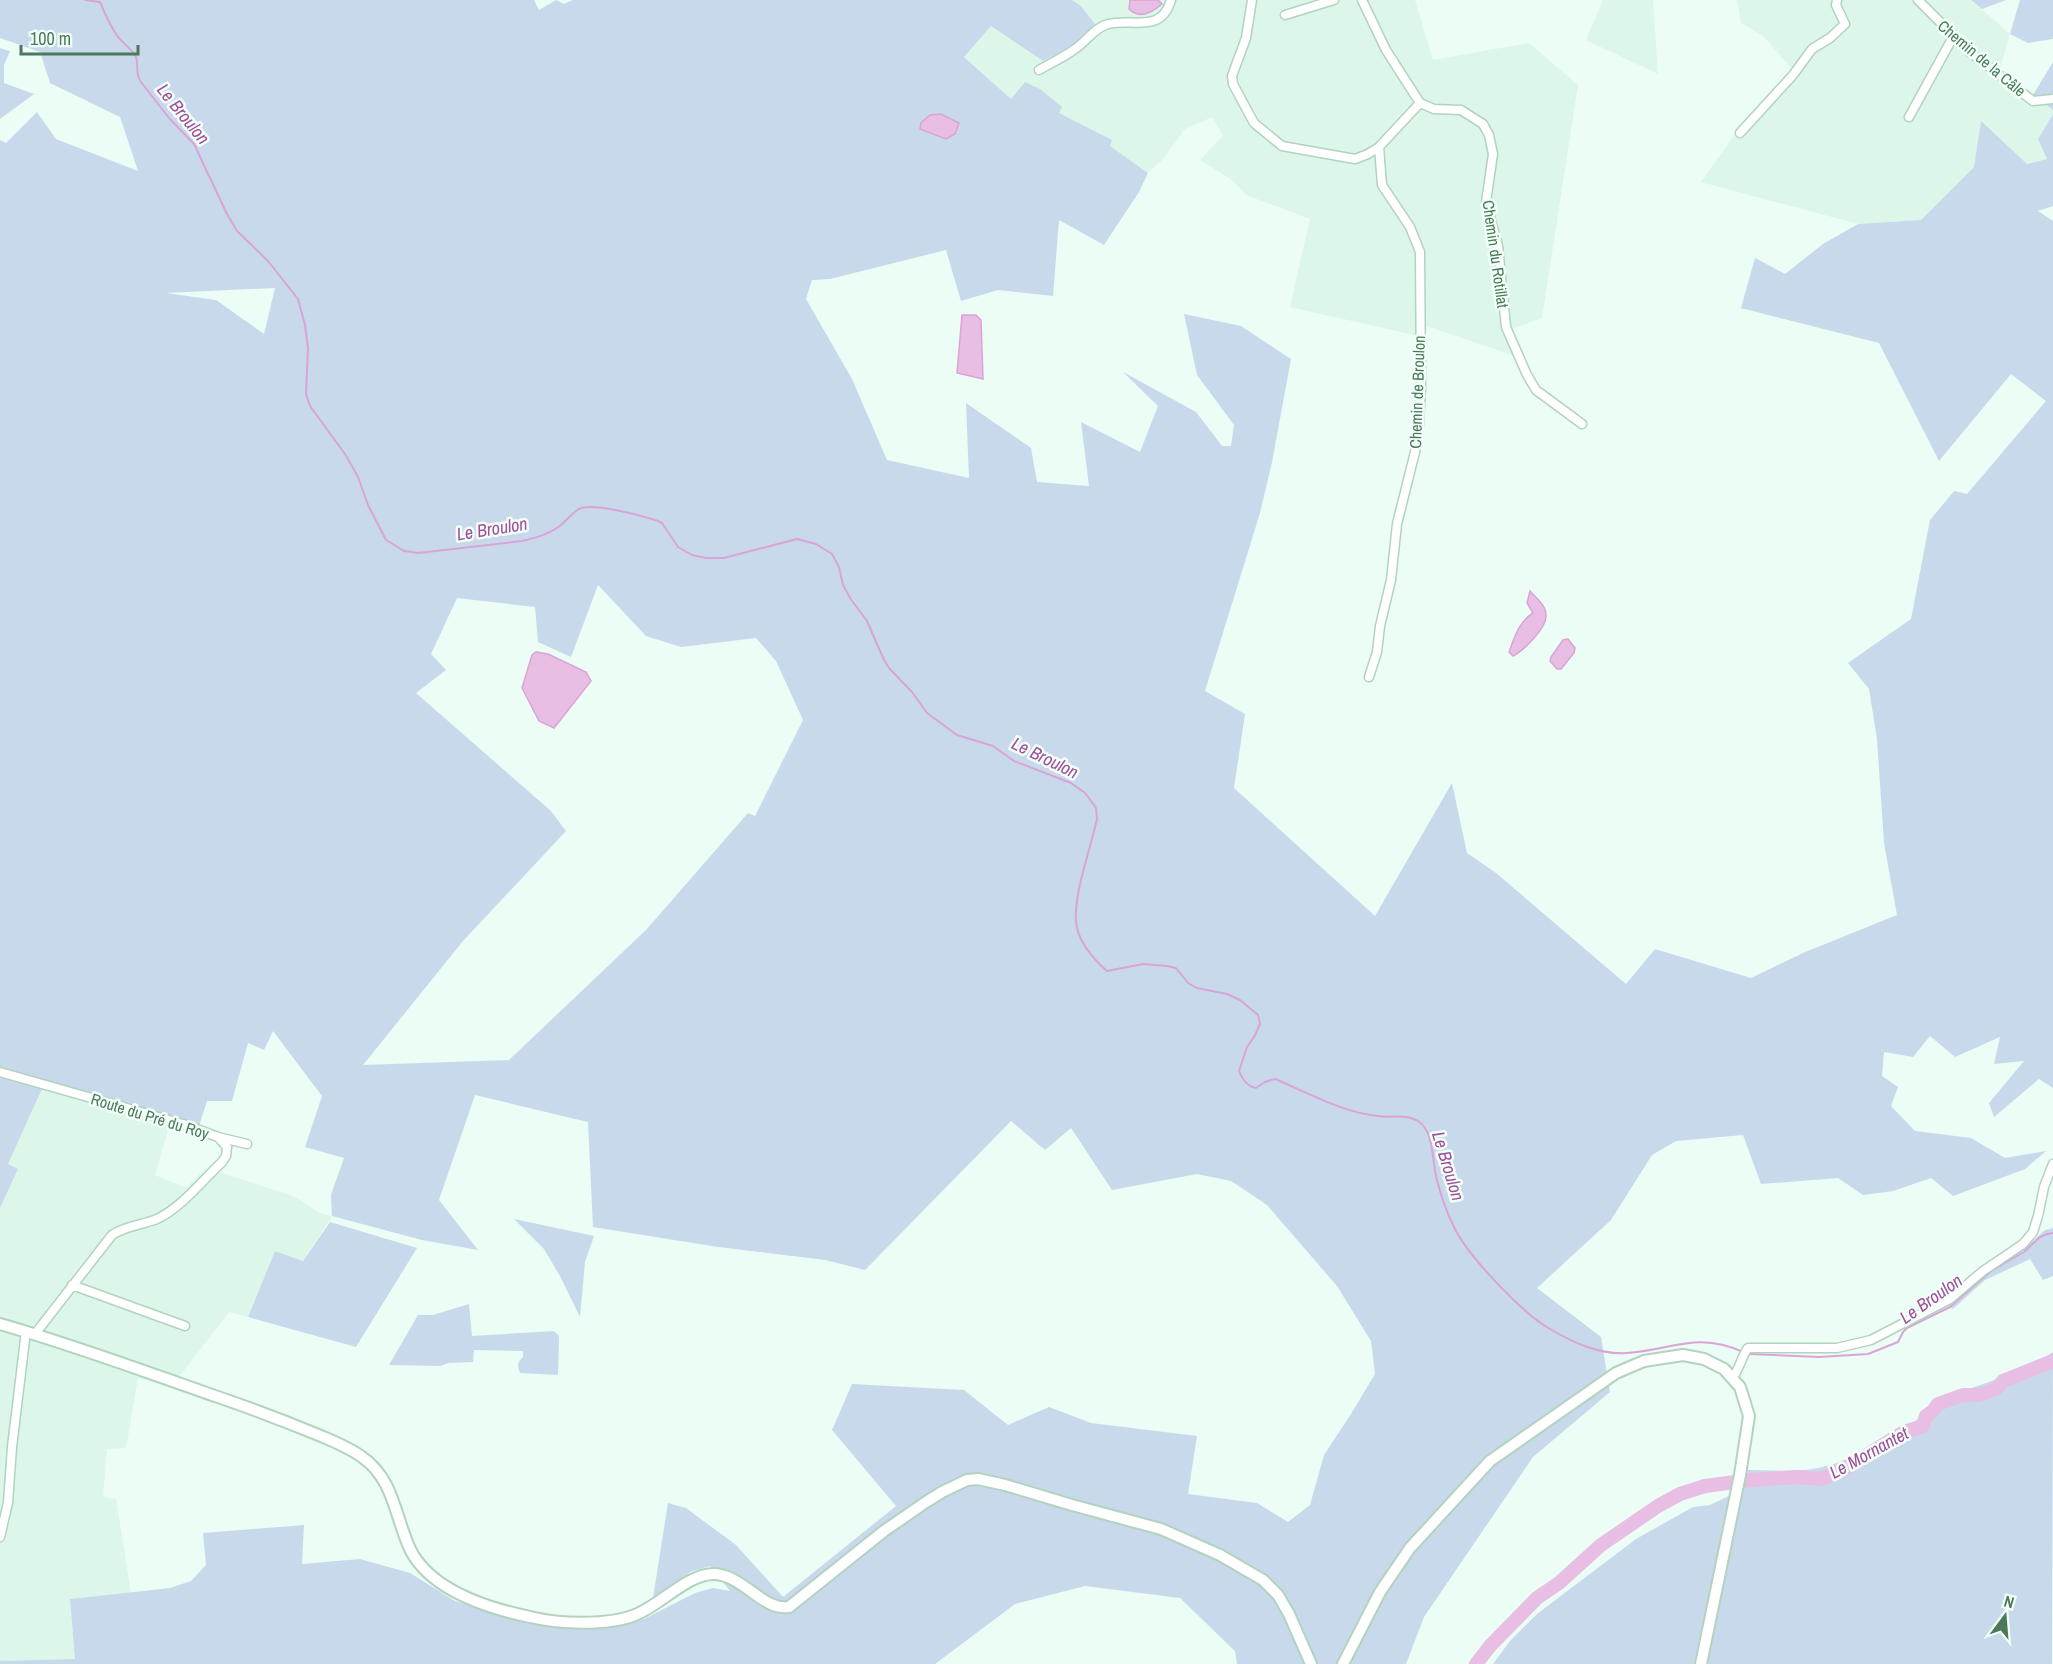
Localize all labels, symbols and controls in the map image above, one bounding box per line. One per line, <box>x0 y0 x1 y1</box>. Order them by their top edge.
street label: Chemin de la Câle <box>1933 15 2031 101</box>
scale bar <box>21 18 138 56</box>
text: 100 m <box>30 26 71 51</box>
water label: Le Broulon <box>151 78 216 149</box>
street label: Chemin du Rotillat <box>1478 199 1515 310</box>
street label: Chemin de Broulon <box>1404 335 1430 449</box>
water label: Le Broulon <box>455 511 529 546</box>
water label: Le Broulon <box>1008 731 1083 784</box>
street label: Route du Pré du Roy <box>88 1088 212 1145</box>
water label: Le Broulon <box>1426 1128 1471 1204</box>
water label: Le Broulon <box>1894 1268 1967 1329</box>
water label: Le Mornantet <box>1825 1420 1914 1485</box>
north arrow <box>1975 1586 2035 1646</box>
text: N <box>2002 1590 2017 1613</box>

